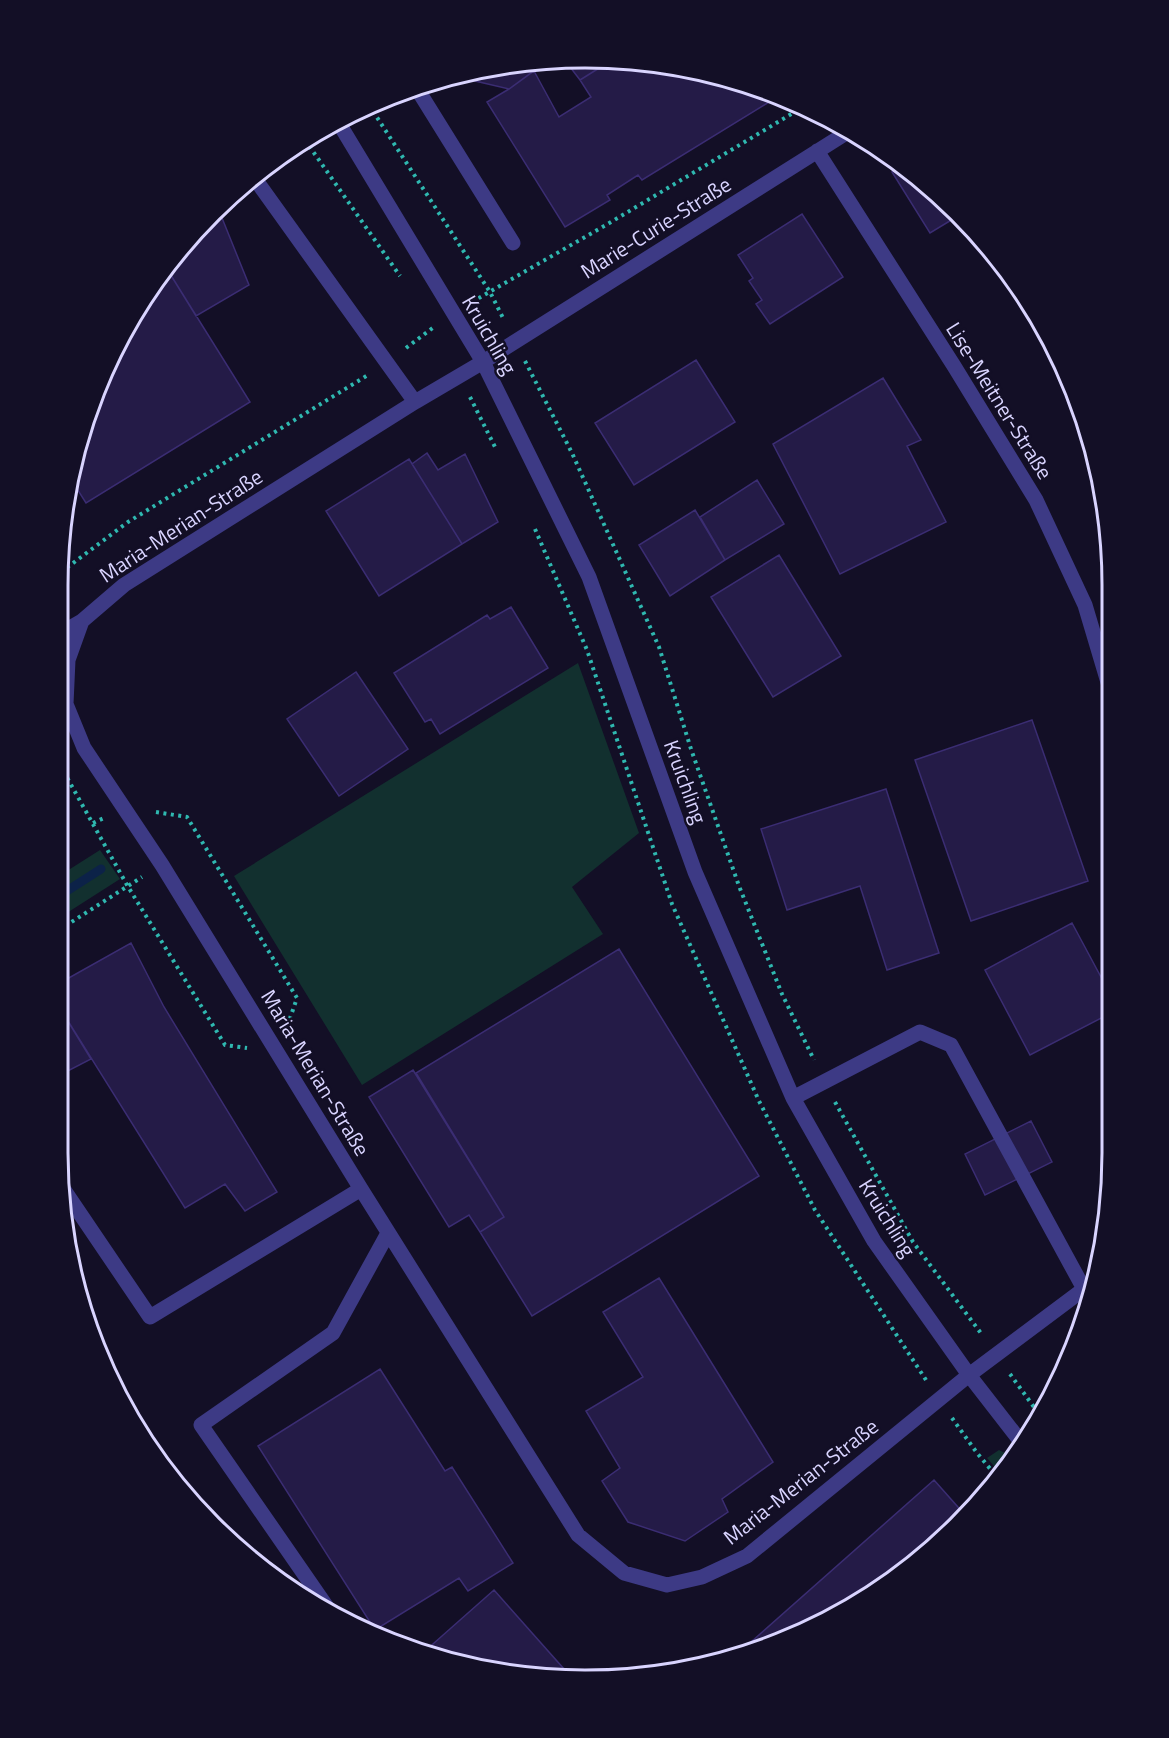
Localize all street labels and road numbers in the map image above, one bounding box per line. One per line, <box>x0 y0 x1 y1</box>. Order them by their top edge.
street label: Marie-Curie-Straße <box>574 168 737 286</box>
street label: Kruichling <box>454 289 526 380</box>
street label: Lise-Meitner-Straße <box>939 316 1061 485</box>
street label: Maria-Merian-Straße <box>92 460 269 590</box>
street label: Kruichling <box>656 735 716 828</box>
street label: Maria-Merian-Straße <box>253 983 378 1162</box>
street label: Kruichling <box>851 1172 925 1263</box>
street label: Maria-Merian-Straße <box>716 1410 885 1552</box>

